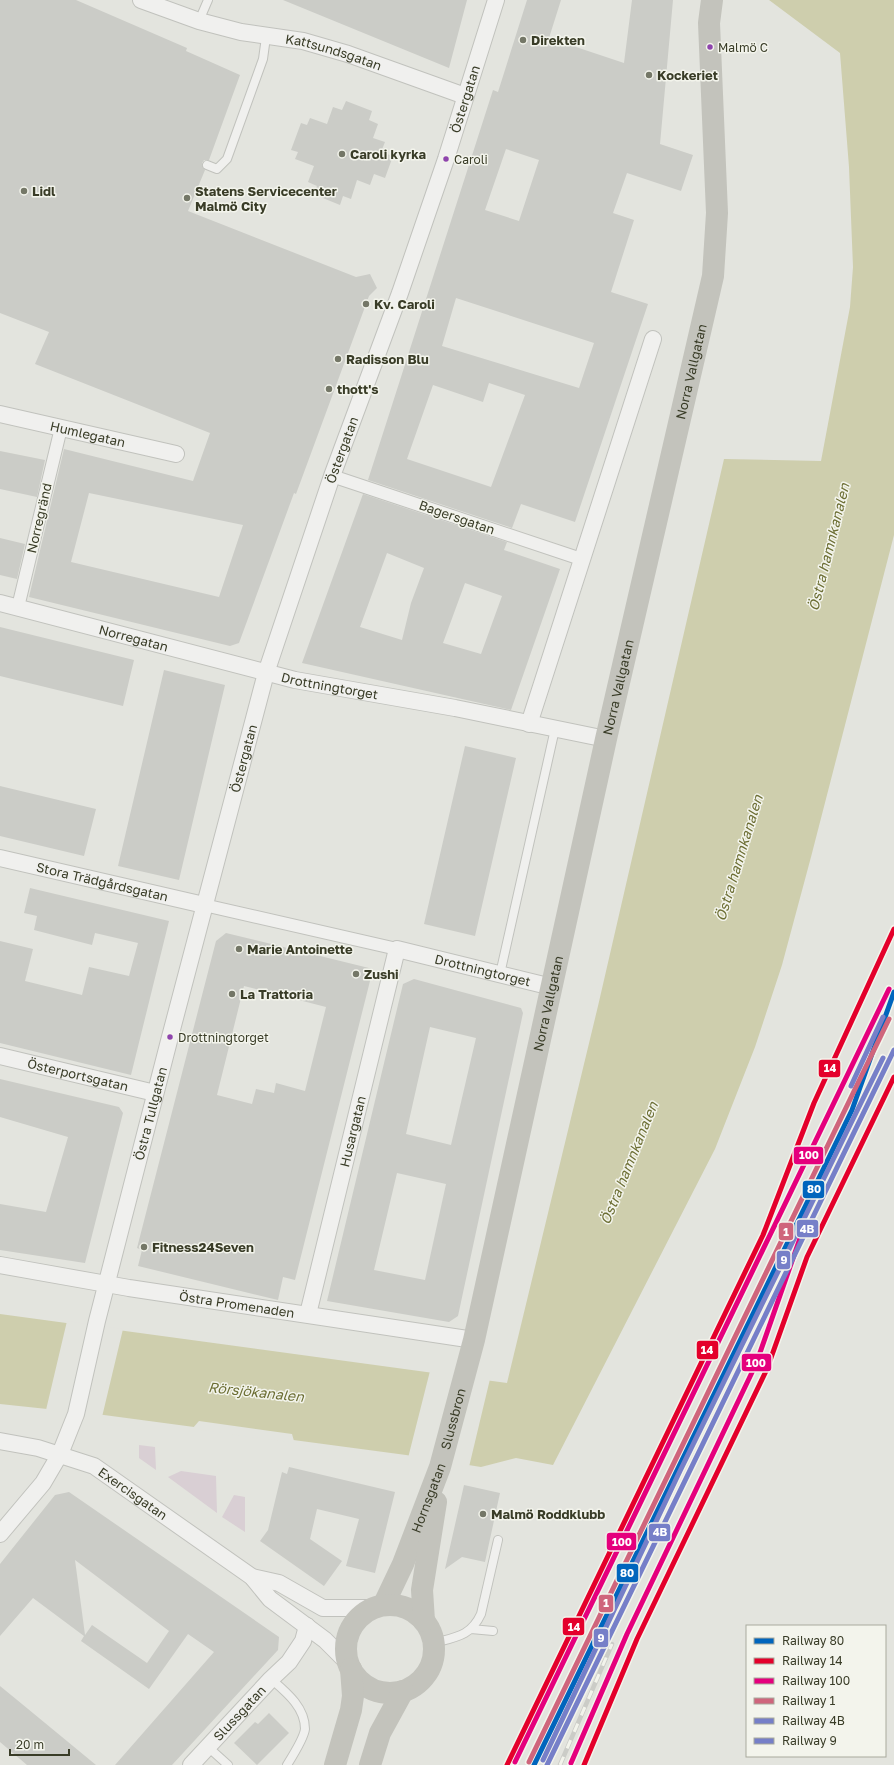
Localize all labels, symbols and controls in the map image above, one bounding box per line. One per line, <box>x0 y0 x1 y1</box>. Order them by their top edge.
street label: Kattsundsgatan <box>284 31 384 73</box>
place label: Direkten <box>531 32 585 48</box>
marker: Direkten <box>518 35 528 45</box>
place label: Malmö C <box>718 40 768 55</box>
marker: Malmö C <box>705 42 715 52</box>
street label: Östergatan <box>447 63 483 135</box>
place label: Kockeriet <box>657 67 718 83</box>
marker: Kockeriet <box>644 70 654 80</box>
place label: Caroli kyrka <box>350 146 427 162</box>
marker: Caroli kyrka <box>337 149 347 159</box>
place label: Caroli <box>454 152 488 167</box>
marker: Caroli <box>441 154 451 164</box>
place label: Lidl <box>32 183 56 199</box>
place label: Statens Servicecenter Malmö City <box>195 183 337 214</box>
marker: Lidl <box>19 186 29 196</box>
marker: Statens Servicecenter Malmö City <box>182 193 192 203</box>
place label: Kv. Caroli <box>374 296 435 312</box>
marker: Kv. Caroli <box>361 299 371 309</box>
street label: Norra Vallgatan <box>672 322 710 421</box>
place label: Radisson Blu <box>346 351 429 367</box>
marker: Radisson Blu <box>333 354 343 364</box>
place label: thott's <box>337 381 379 397</box>
marker: thott's <box>324 384 334 394</box>
street label: Östergatan <box>322 414 361 485</box>
street label: Humlegatan <box>49 418 127 450</box>
water label: Östra hamnkanalen <box>804 480 853 612</box>
street label: Norregränd <box>23 481 55 555</box>
street label: Bagersgatan <box>417 497 497 537</box>
street label: Norregatan <box>97 621 170 655</box>
street label: Norra Vallgatan <box>599 638 637 737</box>
street label: Drottningtorget <box>279 669 379 702</box>
street label: Östergatan <box>227 723 260 794</box>
water label: Östra hamnkanalen <box>711 791 766 923</box>
street label: Stora Trädgårdsgatan <box>35 859 170 905</box>
place label: Marie Antoinette <box>247 941 353 957</box>
marker: Marie Antoinette <box>234 944 244 954</box>
street label: Drottningtorget <box>433 951 532 990</box>
street label: Norra Vallgatan <box>530 954 566 1053</box>
place label: Zushi <box>364 966 399 982</box>
marker: Zushi <box>351 969 361 979</box>
place label: La Trattoria <box>240 986 313 1002</box>
marker: La Trattoria <box>227 989 237 999</box>
place label: Drottningtorget <box>178 1030 269 1045</box>
marker: Drottningtorget <box>165 1032 175 1042</box>
street label: Österportsgatan <box>26 1055 130 1094</box>
line badge: 14 <box>818 1059 841 1078</box>
text: 14 <box>824 1061 836 1074</box>
street label: Östra Tullgatan <box>131 1065 170 1162</box>
street label: Husargatan <box>336 1094 369 1169</box>
water label: Östra hamnkanalen <box>596 1098 661 1227</box>
line badge: 100 <box>793 1146 824 1165</box>
text: 100 <box>799 1148 819 1161</box>
line badge: 80 <box>802 1180 825 1199</box>
text: 80 <box>807 1182 821 1195</box>
line badge: 4B <box>796 1219 819 1238</box>
line badge: 1 <box>778 1222 794 1241</box>
text: 4B <box>800 1222 815 1235</box>
text: 1 <box>783 1225 789 1238</box>
place label: Fitness24Seven <box>152 1239 254 1255</box>
marker: Fitness24Seven <box>139 1242 149 1252</box>
line badge: 9 <box>776 1250 791 1270</box>
text: 9 <box>781 1253 788 1266</box>
street label: Östra Promenaden <box>178 1288 296 1321</box>
line badge: 14 <box>696 1340 719 1360</box>
text: 14 <box>701 1343 713 1356</box>
line badge: 100 <box>741 1353 772 1372</box>
text: 100 <box>746 1356 766 1369</box>
water label: Rörsjökanalen <box>207 1378 306 1405</box>
street label: Slussbron <box>437 1386 469 1451</box>
street label: Hornsgatan <box>408 1461 449 1535</box>
street label: Exercisgatan <box>95 1464 170 1523</box>
place label: Malmö Roddklubb <box>491 1506 605 1522</box>
marker: Malmö Roddklubb <box>478 1509 488 1519</box>
line badge: 4B <box>648 1523 671 1542</box>
text: 4B <box>653 1525 668 1538</box>
line badge: 100 <box>606 1532 637 1551</box>
text: 100 <box>612 1535 632 1548</box>
line badge: 80 <box>616 1563 639 1583</box>
text: 80 <box>620 1566 634 1579</box>
line badge: 1 <box>598 1594 614 1613</box>
text: 1 <box>603 1596 609 1609</box>
line badge: 14 <box>562 1617 585 1636</box>
text: 14 <box>568 1620 580 1633</box>
legend <box>746 1625 886 1757</box>
line badge: 9 <box>593 1628 609 1648</box>
text: 9 <box>598 1631 605 1644</box>
text: Railway 80 <box>782 1633 844 1648</box>
text: Railway 14 <box>782 1653 843 1668</box>
text: Railway 100 <box>782 1673 850 1688</box>
street label: Slussgatan <box>210 1682 269 1744</box>
text: Railway 1 <box>782 1693 835 1708</box>
text: Railway 4B <box>782 1713 845 1728</box>
scale bar <box>10 1731 69 1757</box>
text: Railway 9 <box>782 1733 837 1748</box>
text: 20 m <box>16 1737 44 1752</box>

